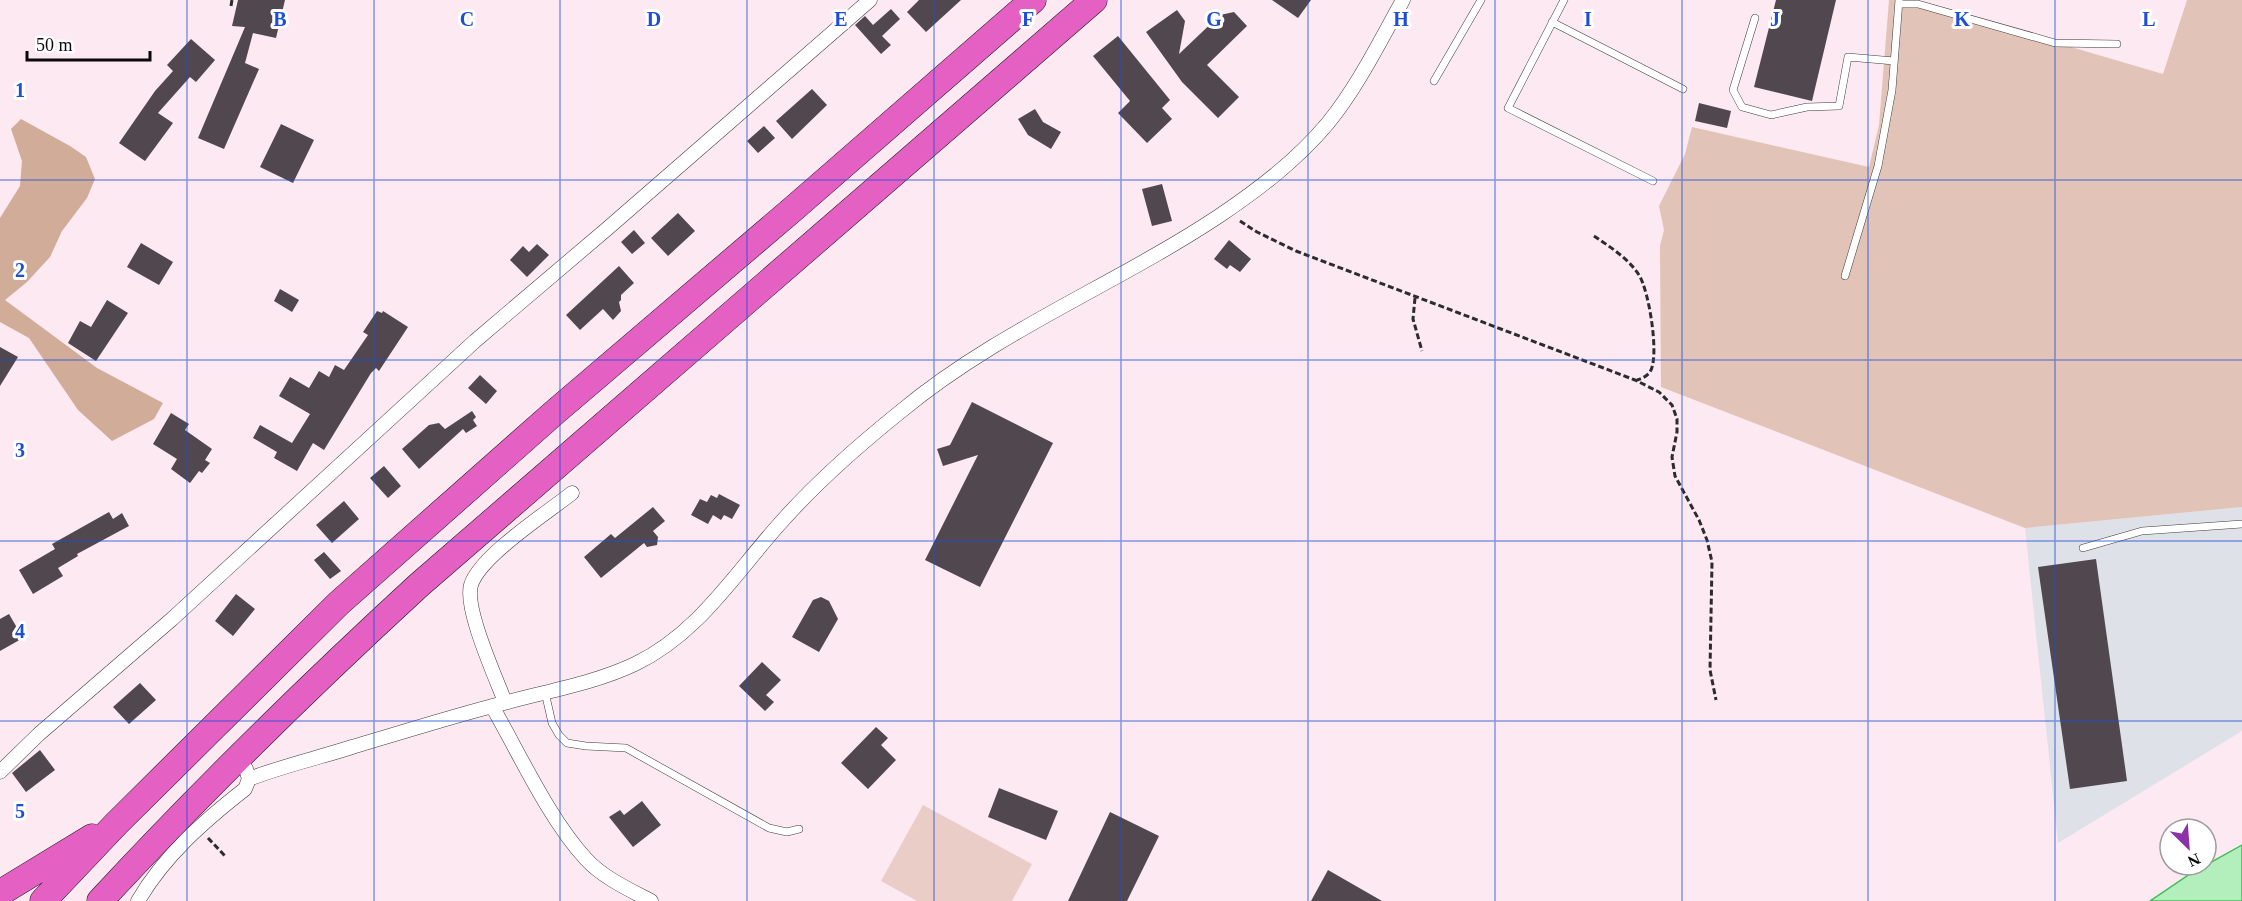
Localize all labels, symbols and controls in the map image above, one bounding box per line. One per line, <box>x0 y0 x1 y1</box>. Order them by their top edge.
text: B <box>273 8 287 30</box>
text: C <box>460 8 474 30</box>
text: D <box>647 8 661 30</box>
text: E <box>834 8 848 30</box>
text: F <box>1022 8 1034 30</box>
text: G <box>1206 8 1222 30</box>
text: H <box>1393 8 1409 30</box>
text: I <box>1584 8 1592 30</box>
text: J <box>1770 8 1780 30</box>
text: K <box>1954 8 1970 30</box>
text: L <box>2142 8 2156 30</box>
scale bar <box>27 24 150 62</box>
text: 50 m <box>36 35 73 55</box>
text: 1 <box>15 79 25 101</box>
text: 2 <box>15 259 25 281</box>
text: 3 <box>15 439 25 461</box>
text: 4 <box>15 620 25 642</box>
text: 5 <box>15 800 25 822</box>
north arrow <box>2158 817 2218 877</box>
text: N <box>2185 850 2203 870</box>

